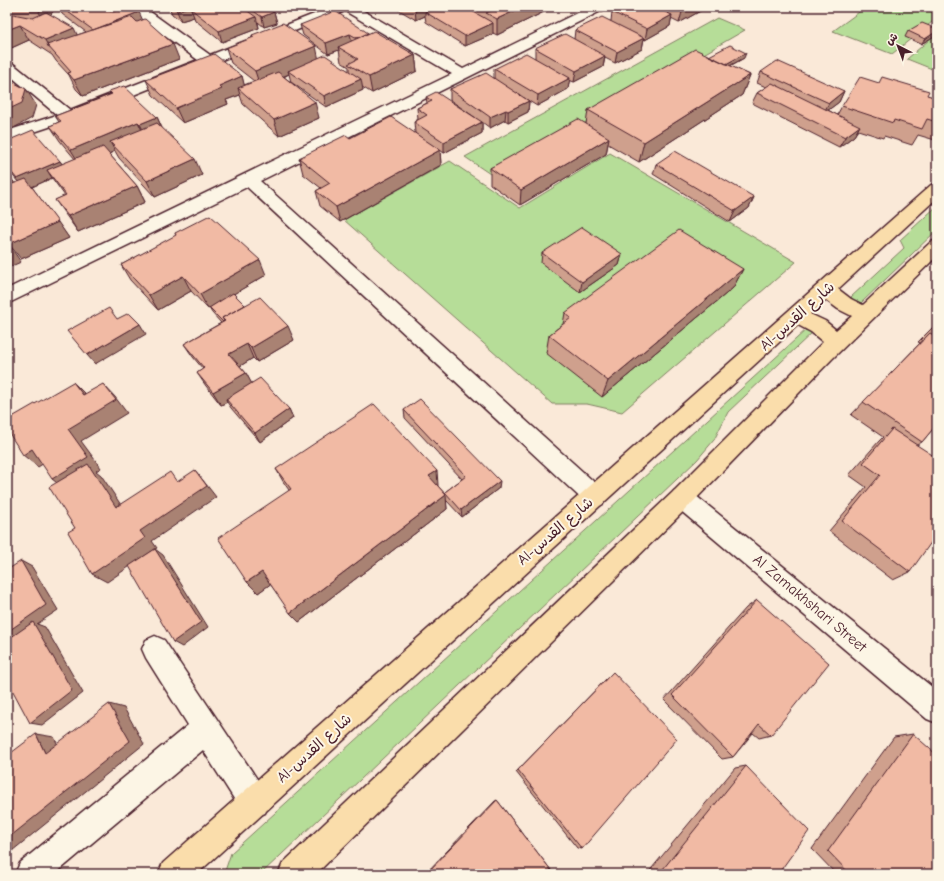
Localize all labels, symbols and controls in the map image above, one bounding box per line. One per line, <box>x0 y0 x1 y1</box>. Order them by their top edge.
north arrow <box>878 26 918 66</box>
text: ش <box>883 30 900 48</box>
street label: Al-شارع القدس <box>756 278 839 355</box>
street label: Al-شارع القدس <box>513 493 597 570</box>
street label: Al Zamakhshari Street <box>749 550 871 656</box>
street label: Al-شارع القدس <box>273 710 356 787</box>

